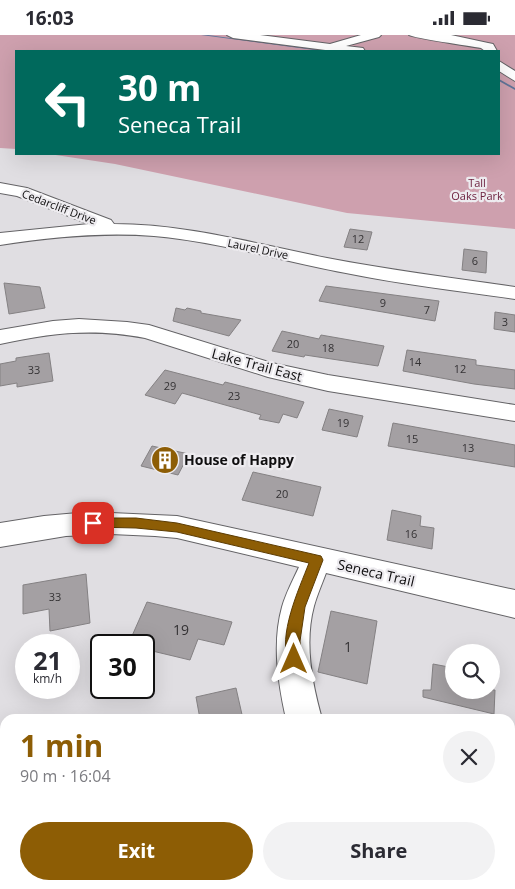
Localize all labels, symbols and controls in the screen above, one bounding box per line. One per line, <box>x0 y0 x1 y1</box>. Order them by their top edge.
text: 16:03 <box>25 5 74 31</box>
text: 30 m <box>118 64 201 111</box>
icon: left <box>35 70 100 135</box>
text: Seneca Trail <box>118 109 241 139</box>
park label: Tall Oaks Park <box>451 175 503 203</box>
street label: Cedarcliff Drive <box>20 185 98 228</box>
house number: 12 <box>352 231 364 246</box>
street label: Laurel Drive <box>226 235 290 262</box>
house number: 6 <box>472 253 478 268</box>
house number: 9 <box>380 295 386 310</box>
house number: 7 <box>424 302 430 317</box>
house number: 3 <box>502 314 508 329</box>
house number: 20 <box>287 336 299 351</box>
house number: 18 <box>322 340 334 355</box>
street label: Lake Trail East <box>210 343 305 386</box>
house number: 14 <box>409 354 422 369</box>
house number: 12 <box>454 361 466 376</box>
house number: 33 <box>28 362 40 377</box>
house number: 29 <box>164 378 176 393</box>
house number: 23 <box>228 388 240 403</box>
house number: 19 <box>337 415 349 430</box>
house number: 15 <box>406 431 418 446</box>
house number: 13 <box>462 440 474 455</box>
building icon: House of Happy <box>150 445 180 475</box>
place label: House of Happy <box>184 450 294 469</box>
house number: 20 <box>276 486 288 501</box>
pin <box>72 502 114 544</box>
icon: arrive <box>79 509 107 537</box>
house number: 16 <box>405 526 417 541</box>
street label: Seneca Trail <box>336 554 416 591</box>
house number: 33 <box>49 589 61 604</box>
house number: 19 <box>173 620 189 639</box>
position arrow <box>267 632 319 684</box>
speed limit sign: 30 <box>90 634 155 699</box>
house number: 1 <box>344 637 352 656</box>
text: 21 <box>33 643 62 677</box>
map controls <box>445 644 500 699</box>
button: search <box>445 644 500 699</box>
text: km/h <box>33 670 62 687</box>
text: 1 min <box>20 725 103 766</box>
button: close <box>443 731 495 783</box>
text: 90 m · 16:04 <box>20 765 111 787</box>
button: Exit <box>20 822 253 880</box>
button: Share <box>263 822 495 880</box>

